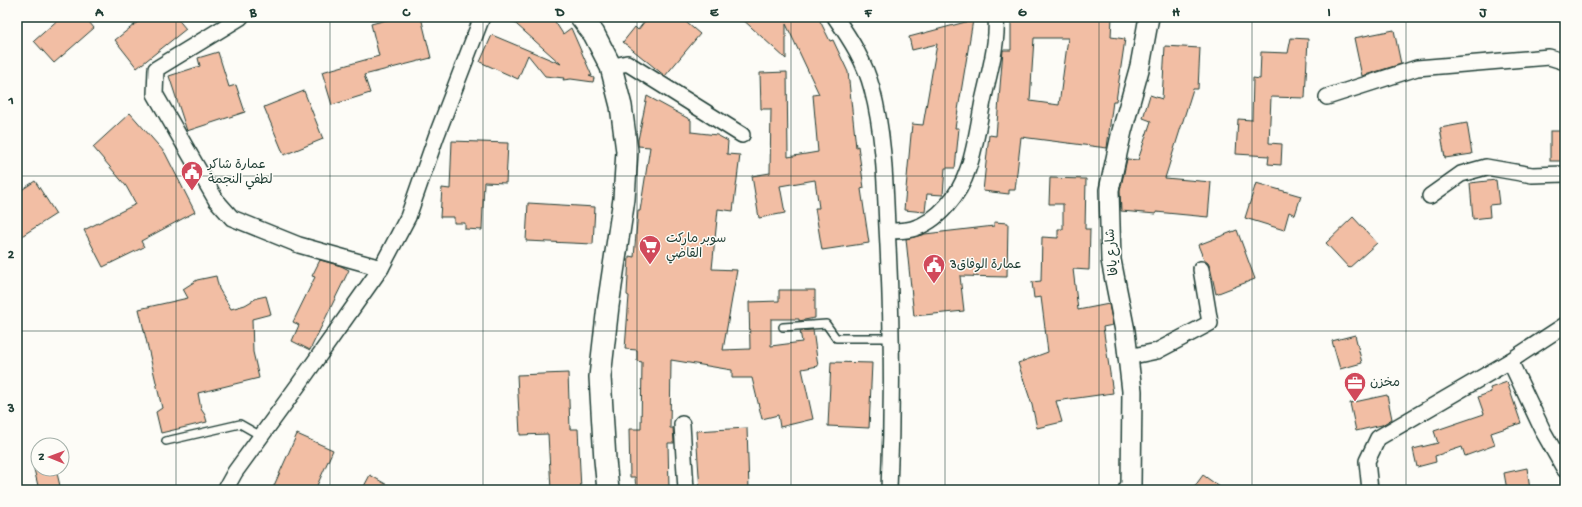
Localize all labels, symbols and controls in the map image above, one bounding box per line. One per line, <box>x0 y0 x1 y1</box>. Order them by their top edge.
text: A <box>94 6 104 21</box>
text: B <box>249 6 258 21</box>
text: C <box>401 6 411 21</box>
text: D <box>555 6 565 21</box>
text: E <box>710 6 719 21</box>
text: F <box>864 6 873 21</box>
text: G <box>1018 6 1027 21</box>
text: H <box>1172 6 1180 21</box>
text: I <box>1327 6 1331 21</box>
text: J <box>1479 6 1488 21</box>
text: 1 <box>7 94 14 109</box>
place label: عمارة شاكر لطفي النجمة <box>207 158 273 190</box>
public building icon: عمارة شاكر لطفي النجمة <box>179 159 205 192</box>
street label: شارع يافا <box>1103 228 1123 276</box>
place label: سوبر ماركت القاضي <box>666 232 726 264</box>
supermarket icon: سوبر ماركت القاضي <box>637 233 663 266</box>
text: 2 <box>8 248 15 263</box>
public building icon: عمارة الوفاق3 <box>921 252 947 285</box>
place label: عمارة الوفاق3 <box>949 258 1022 273</box>
office icon: مخزن <box>1342 370 1368 403</box>
place label: مخزن <box>1370 376 1400 391</box>
text: 3 <box>7 402 15 417</box>
north arrow <box>30 437 70 477</box>
text: N <box>36 453 48 461</box>

